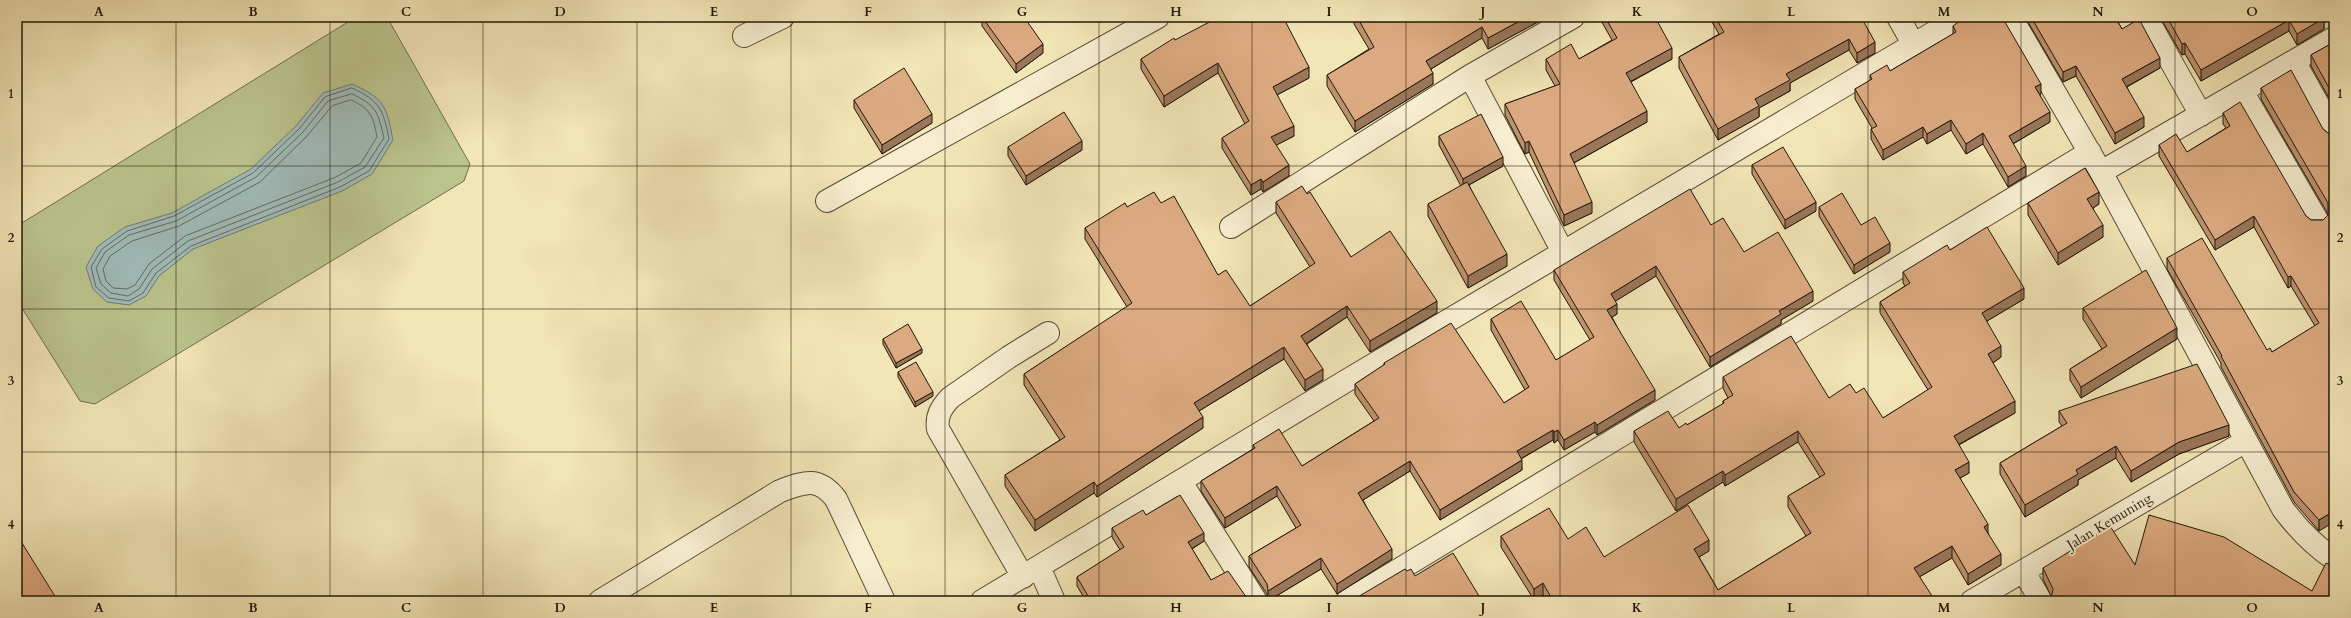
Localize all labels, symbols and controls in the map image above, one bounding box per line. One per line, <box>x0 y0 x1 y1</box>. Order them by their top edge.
text: A <box>94 3 104 21</box>
text: B <box>248 3 258 21</box>
text: C <box>401 3 411 21</box>
text: D <box>554 3 566 21</box>
text: E <box>710 3 718 21</box>
text: F <box>864 3 872 21</box>
text: G <box>1017 3 1028 21</box>
text: H <box>1170 3 1182 21</box>
text: I <box>1326 3 1332 21</box>
text: J <box>1479 3 1486 21</box>
text: K <box>1632 3 1643 21</box>
text: L <box>1787 3 1796 21</box>
text: M <box>1938 3 1951 21</box>
text: N <box>2092 3 2104 21</box>
text: O <box>2246 3 2258 21</box>
text: 1 <box>8 85 14 103</box>
text: 1 <box>2337 85 2343 103</box>
text: 2 <box>8 229 15 247</box>
text: 2 <box>2337 229 2344 247</box>
text: 3 <box>8 372 15 390</box>
text: 3 <box>2337 372 2344 390</box>
street label: Jalan Kemuning <box>2061 488 2155 555</box>
text: 4 <box>8 516 15 534</box>
text: 4 <box>2337 516 2344 534</box>
text: A <box>94 599 104 617</box>
text: B <box>248 599 258 617</box>
text: C <box>401 599 411 617</box>
text: D <box>554 599 566 617</box>
text: E <box>710 599 718 617</box>
text: F <box>864 599 872 617</box>
text: G <box>1017 599 1028 617</box>
text: H <box>1170 599 1182 617</box>
text: I <box>1326 599 1332 617</box>
text: J <box>1479 599 1486 617</box>
text: K <box>1632 599 1643 617</box>
text: L <box>1787 599 1796 617</box>
text: M <box>1938 599 1951 617</box>
text: N <box>2092 599 2104 617</box>
text: O <box>2246 599 2258 617</box>

